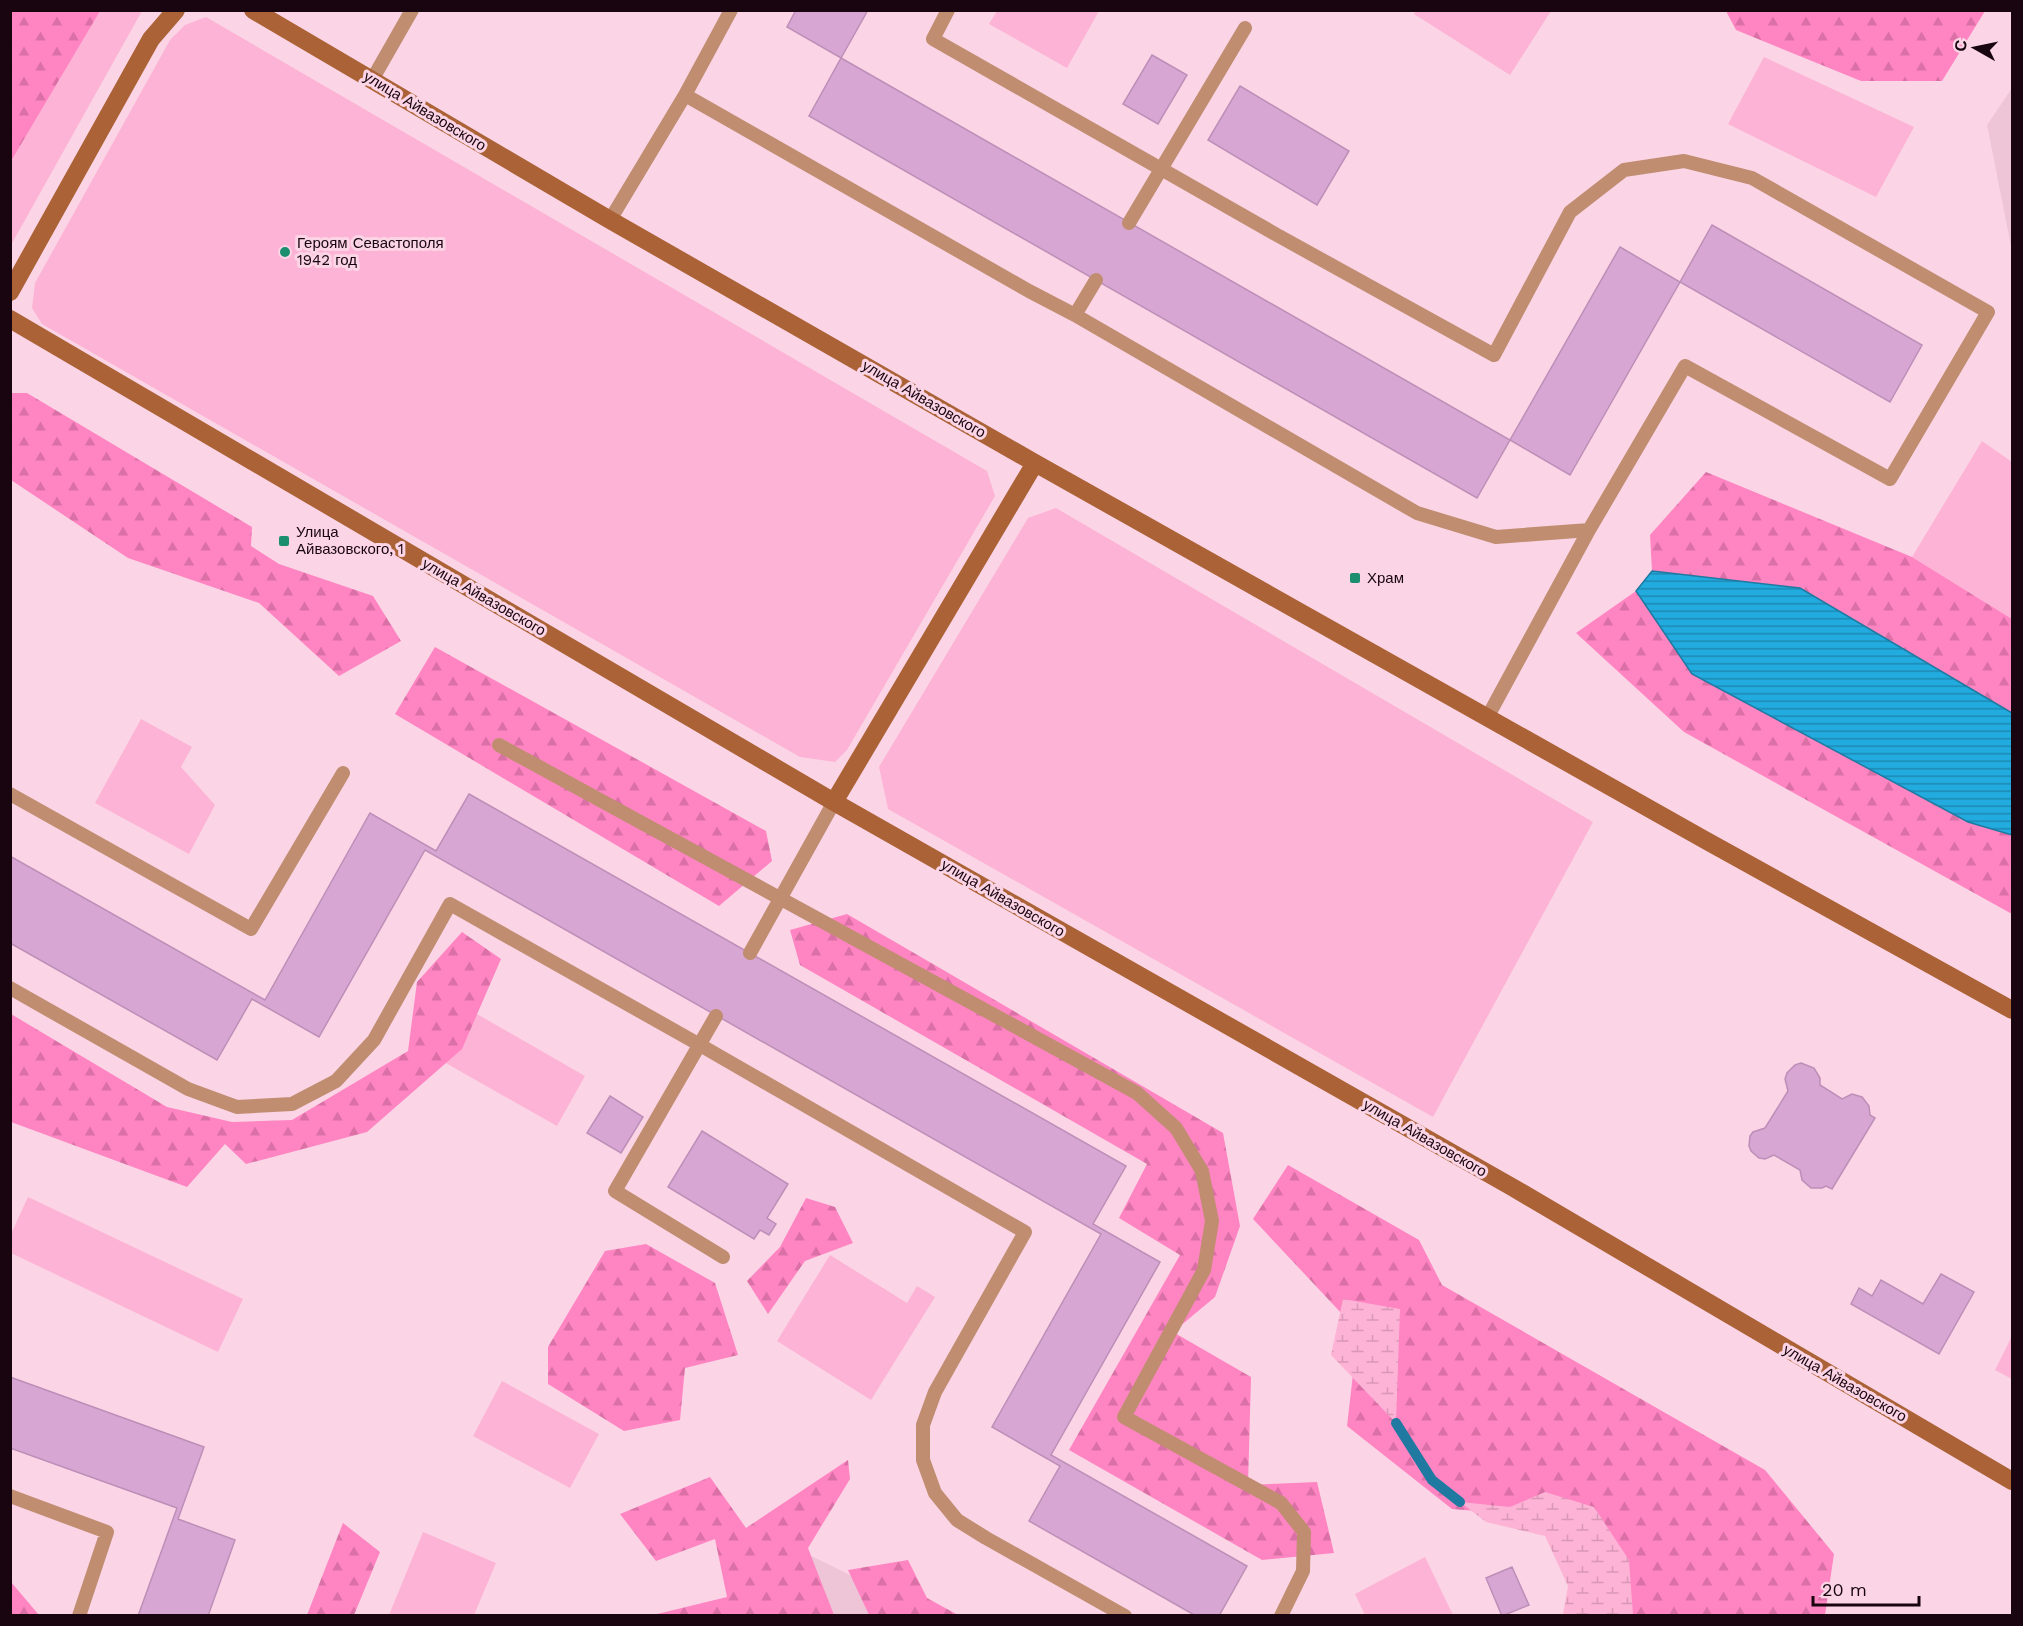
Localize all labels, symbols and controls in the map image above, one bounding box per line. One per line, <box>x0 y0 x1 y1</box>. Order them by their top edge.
north arrow <box>1945 18 2005 78</box>
text: С <box>1950 38 1971 53</box>
street label: улица Айвазовского <box>361 67 489 155</box>
place label: Героям Севастополя 1942 год <box>297 234 444 269</box>
marker: Героям Севастополя 1942 год <box>278 245 292 259</box>
street label: улица Айвазовского <box>859 356 989 442</box>
place label: Улица Айвазовского, 1 <box>296 523 404 558</box>
marker: Улица Айвазовского, 1 <box>277 534 291 548</box>
street label: улица Айвазовского <box>419 554 549 640</box>
place label: Храм <box>1367 569 1404 587</box>
marker: Храм <box>1348 571 1362 585</box>
street label: улица Айвазовского <box>938 855 1068 941</box>
street label: улица Айвазовского <box>1360 1095 1490 1181</box>
street label: улица Айвазовского <box>1780 1340 1910 1426</box>
scale bar <box>1813 1569 1920 1607</box>
text: 20 m <box>1822 1579 1867 1600</box>

